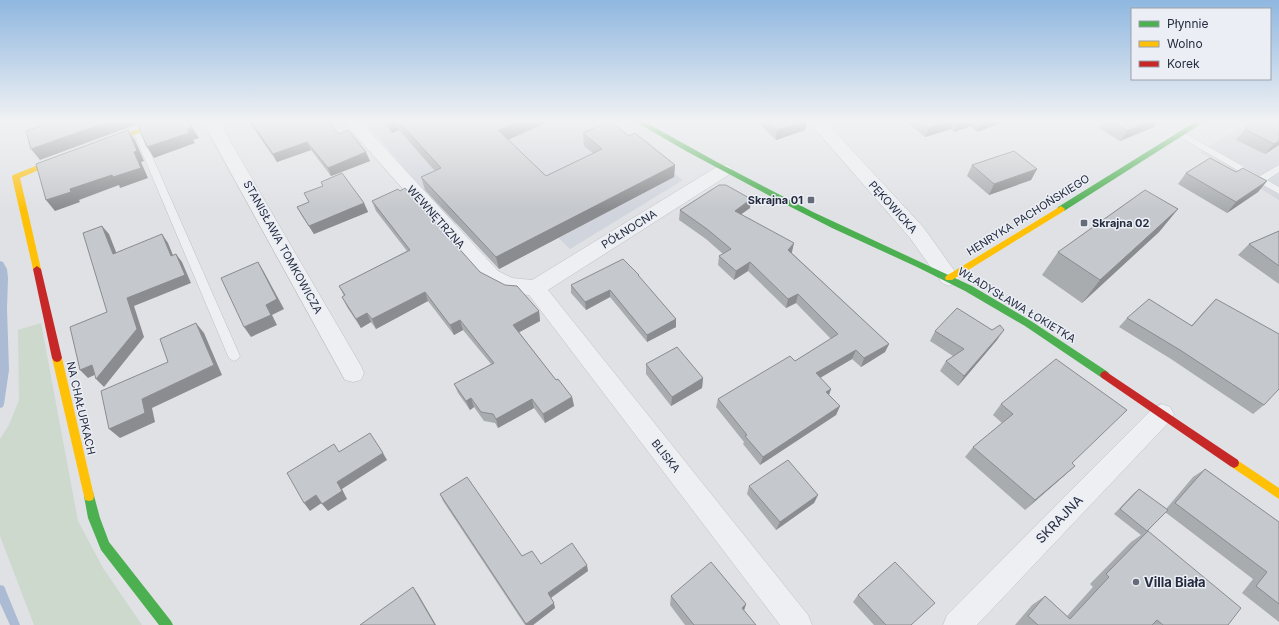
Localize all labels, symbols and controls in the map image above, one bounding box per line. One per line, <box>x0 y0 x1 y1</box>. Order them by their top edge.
legend <box>1131 8 1271 80</box>
text: Płynnie <box>1167 16 1208 31</box>
text: Wolno <box>1167 36 1203 51</box>
text: Korek <box>1167 56 1200 71</box>
street label: HENRYKA PACHOŃSKIEGO <box>964 171 1092 259</box>
street label: STANISŁAWA TOMKOWICZA <box>240 178 326 317</box>
street label: PĘKOWICKA <box>866 178 921 236</box>
street label: WEWNĘTRZNA <box>404 183 468 252</box>
place label: Skrajna 01 <box>748 193 803 207</box>
marker: Skrajna 01 <box>806 195 816 205</box>
street label: PÓŁNOCNA <box>599 206 660 252</box>
place label: Skrajna 02 <box>1092 216 1150 230</box>
marker: Skrajna 02 <box>1079 218 1089 228</box>
street label: WŁADYSŁAWA ŁOKIETKA <box>955 264 1079 346</box>
street label: NA CHAŁUPKACH <box>63 360 99 456</box>
street label: BLISKA <box>649 437 684 476</box>
street label: SKRAJNA <box>1032 492 1086 546</box>
place label: Villa Biała <box>1144 574 1206 590</box>
marker: Villa Biała <box>1131 577 1141 587</box>

